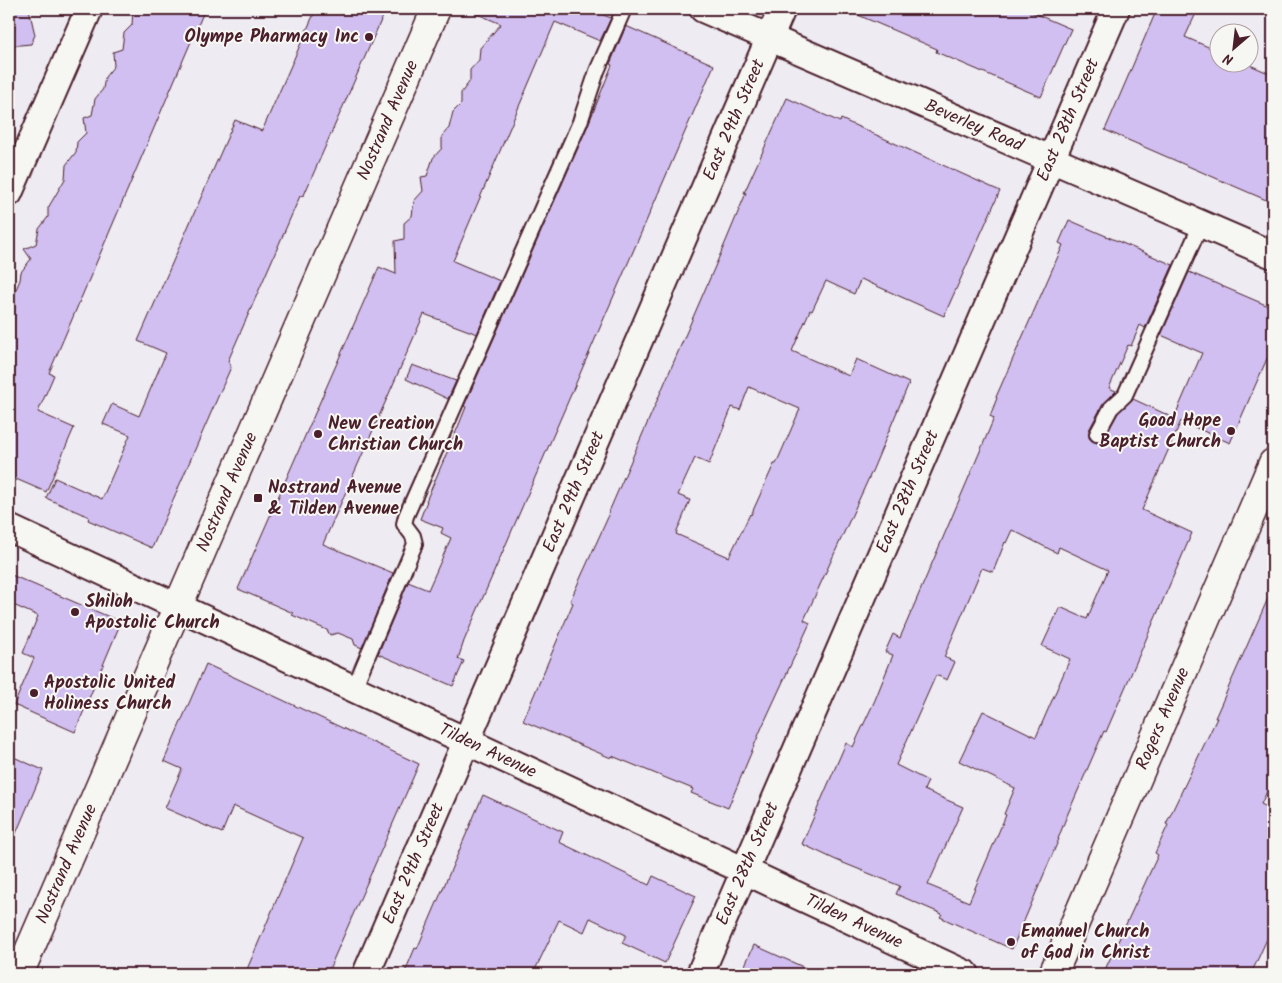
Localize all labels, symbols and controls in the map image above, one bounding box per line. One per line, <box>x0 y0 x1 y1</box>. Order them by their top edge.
north arrow <box>1210 22 1260 72</box>
place label: Olympe Pharmacy Inc <box>185 23 359 52</box>
marker: Olympe Pharmacy Inc <box>363 31 375 43</box>
text: N <box>1219 47 1237 70</box>
street label: East 28th Street <box>1029 53 1108 186</box>
street label: East 29th Street <box>695 54 774 185</box>
street label: Nostrand Avenue <box>349 56 427 185</box>
street label: Beverley Road <box>920 92 1029 161</box>
place label: Good Hope Baptist Church <box>1099 407 1221 457</box>
place label: New Creation Christian Church <box>328 410 463 460</box>
street label: East 28th Street <box>868 425 948 558</box>
marker: Good Hope Baptist Church <box>1225 425 1237 437</box>
street label: East 29th Street <box>535 426 613 557</box>
street label: Nostrand Avenue <box>188 427 266 557</box>
marker: New Creation Christian Church <box>312 428 324 440</box>
place label: Nostrand Avenue & Tilden Avenue <box>268 474 402 524</box>
marker: Nostrand Avenue & Tilden Avenue <box>252 492 264 504</box>
place label: Shiloh Apostolic Church <box>85 588 220 638</box>
marker: Shiloh Apostolic Church <box>69 606 81 618</box>
street label: Rogers Avenue <box>1128 663 1198 775</box>
place label: Apostolic United Holiness Church <box>44 669 175 719</box>
marker: Apostolic United Holiness Church <box>28 687 40 699</box>
street label: Tilden Avenue <box>434 716 541 786</box>
street label: East 28th Street <box>708 797 787 930</box>
street label: East 29th Street <box>375 798 453 929</box>
street label: Nostrand Avenue <box>28 799 105 928</box>
street label: Tilden Avenue <box>800 886 908 957</box>
place label: Emanuel Church of God in Christ <box>1021 918 1151 968</box>
marker: Emanuel Church of God in Christ <box>1005 936 1017 948</box>

